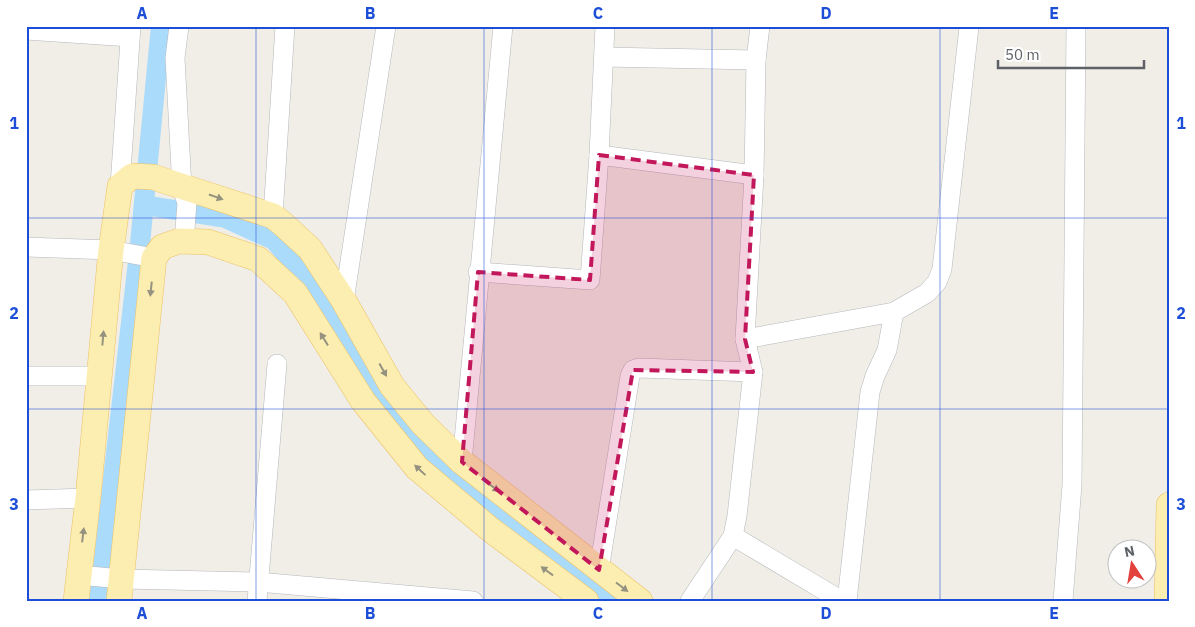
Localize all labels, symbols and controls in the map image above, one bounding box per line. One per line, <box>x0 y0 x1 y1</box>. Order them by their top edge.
text: A <box>137 3 148 23</box>
text: B <box>365 3 376 23</box>
text: C <box>593 3 603 23</box>
text: D <box>820 3 832 23</box>
text: E <box>1049 3 1059 23</box>
scale bar <box>998 38 1144 70</box>
text: 50 m <box>1005 45 1040 64</box>
text: 1 <box>9 113 19 133</box>
text: 1 <box>1176 113 1186 133</box>
one-way arrow <box>209 194 224 201</box>
one-way arrow <box>147 282 155 298</box>
text: 2 <box>9 303 19 323</box>
text: 2 <box>1176 303 1186 323</box>
one-way arrow <box>99 330 107 346</box>
one-way arrow <box>320 332 329 346</box>
one-way arrow <box>378 363 387 376</box>
one-way arrow <box>415 464 427 476</box>
one-way arrow <box>486 481 499 492</box>
text: 3 <box>9 494 19 514</box>
text: 3 <box>1176 494 1186 514</box>
one-way arrow <box>79 527 87 543</box>
north arrow <box>1108 540 1158 590</box>
text: N <box>1122 541 1136 561</box>
one-way arrow <box>540 566 554 576</box>
one-way arrow <box>615 581 628 592</box>
text: A <box>137 603 148 623</box>
text: B <box>365 603 376 623</box>
text: C <box>593 603 603 623</box>
text: D <box>820 603 832 623</box>
text: E <box>1049 603 1059 623</box>

